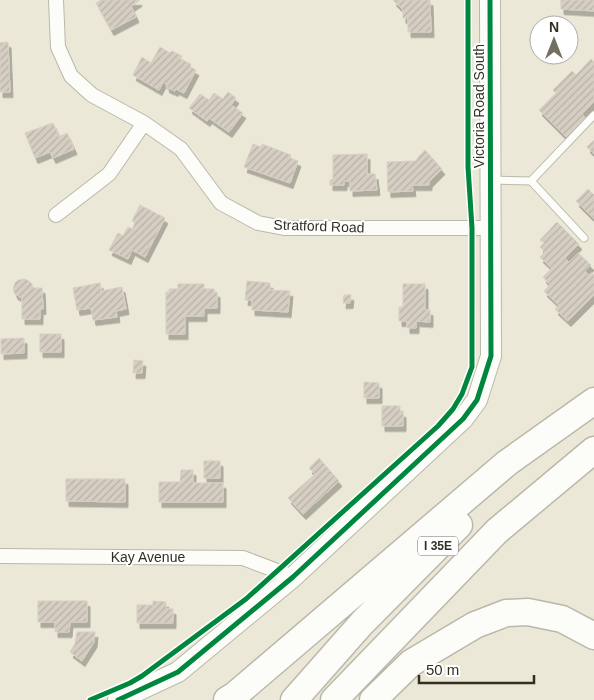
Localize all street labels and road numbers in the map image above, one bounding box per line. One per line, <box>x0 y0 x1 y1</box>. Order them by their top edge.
street label: Victoria Road South <box>471 44 487 168</box>
street label: Stratford Road <box>273 216 365 236</box>
road number: I 35E <box>418 536 458 556</box>
street label: Kay Avenue <box>111 549 185 565</box>

